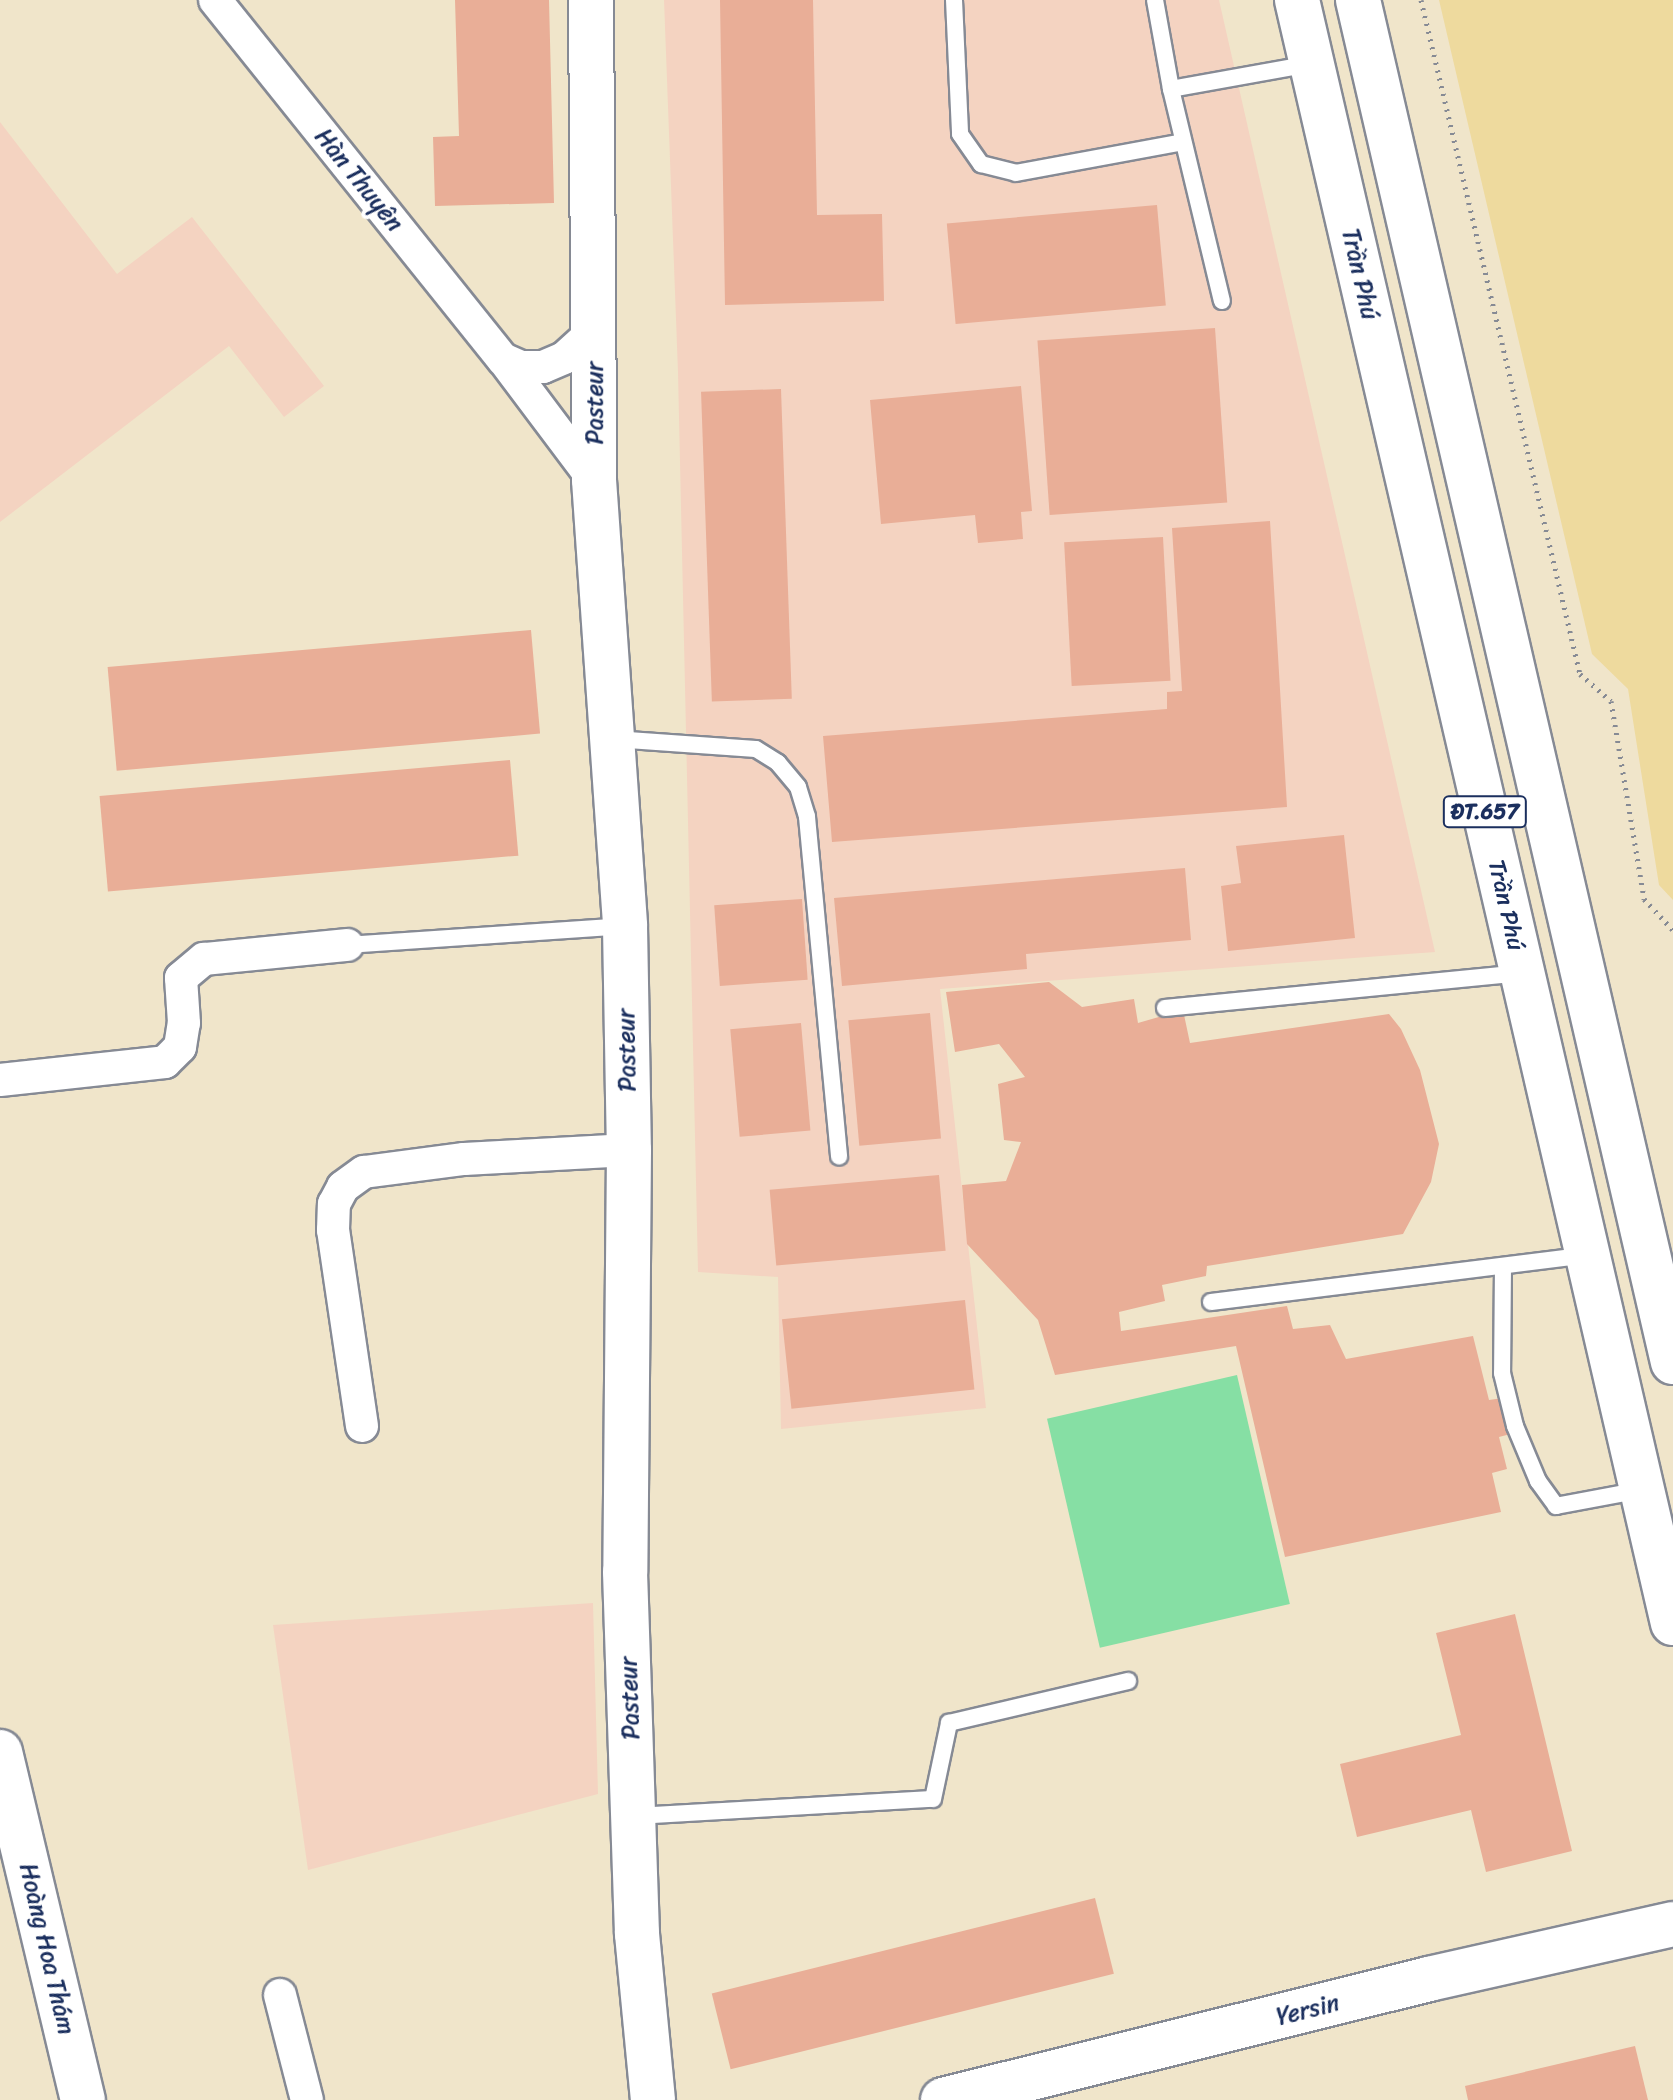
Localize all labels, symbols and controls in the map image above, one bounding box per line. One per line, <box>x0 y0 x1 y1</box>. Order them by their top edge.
street label: Hàn Thuyên <box>309 122 409 238</box>
street label: Trần Phú <box>1336 226 1384 322</box>
street label: Pasteur <box>581 361 609 445</box>
road number: ĐT.657 <box>1441 794 1529 830</box>
street label: Trần Phú <box>1482 857 1530 953</box>
street label: Pasteur <box>612 1008 642 1092</box>
street label: Pasteur <box>614 1656 646 1740</box>
street label: Hoàng Hoa Thám <box>13 1860 81 2038</box>
street label: Yersin <box>1274 1988 1342 2032</box>

